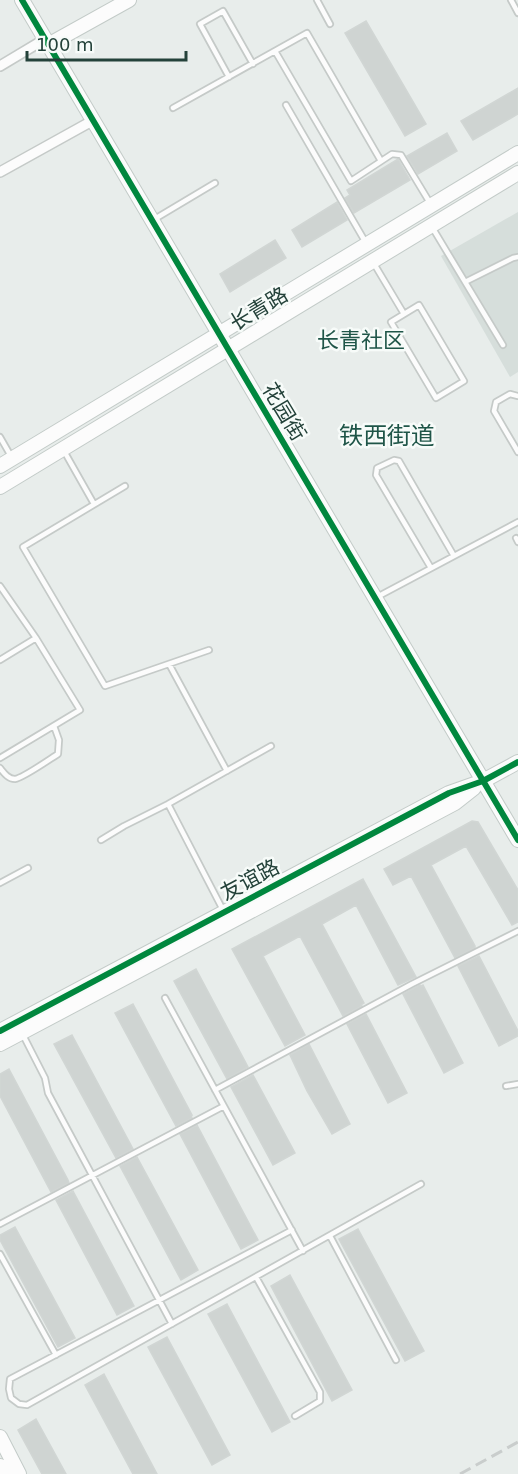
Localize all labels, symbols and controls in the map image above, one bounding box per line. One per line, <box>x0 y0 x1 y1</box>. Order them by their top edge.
scale bar <box>27 24 186 62</box>
text: 100 m <box>36 34 94 55</box>
street label: 长青路 <box>226 282 292 336</box>
district label: 长青社区 <box>317 328 405 353</box>
street label: 花园街 <box>257 379 311 445</box>
district label: 铁西街道 <box>339 422 435 450</box>
street label: 友谊路 <box>217 855 283 905</box>

